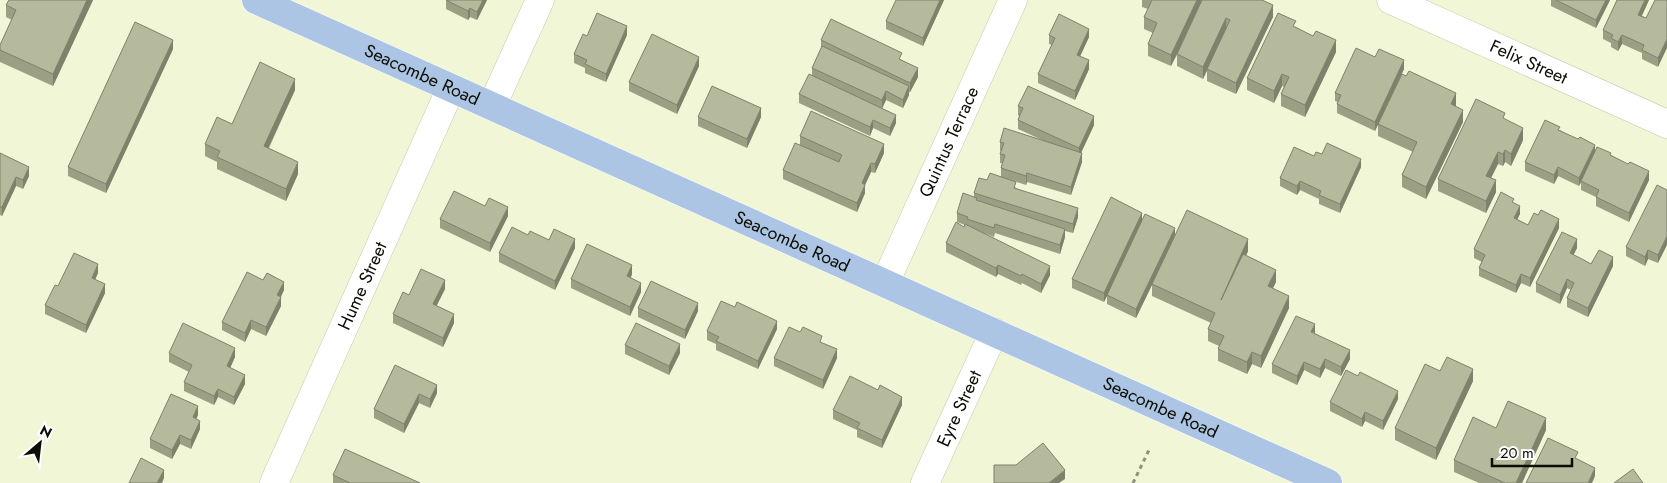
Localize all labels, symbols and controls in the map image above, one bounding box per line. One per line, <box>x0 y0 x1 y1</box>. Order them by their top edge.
street label: Felix Street <box>1486 33 1572 91</box>
street label: Seacombe Road <box>360 37 484 112</box>
street label: Quintus Terrace <box>912 82 985 201</box>
street label: Seacombe Road <box>730 204 854 279</box>
street label: Hume Street <box>331 237 394 334</box>
street label: Eyre Street <box>930 365 988 451</box>
street label: Seacombe Road <box>1099 370 1222 445</box>
north arrow <box>15 418 65 468</box>
text: N <box>36 420 56 443</box>
scale bar <box>1492 436 1572 468</box>
text: 20 m <box>1500 442 1534 464</box>

